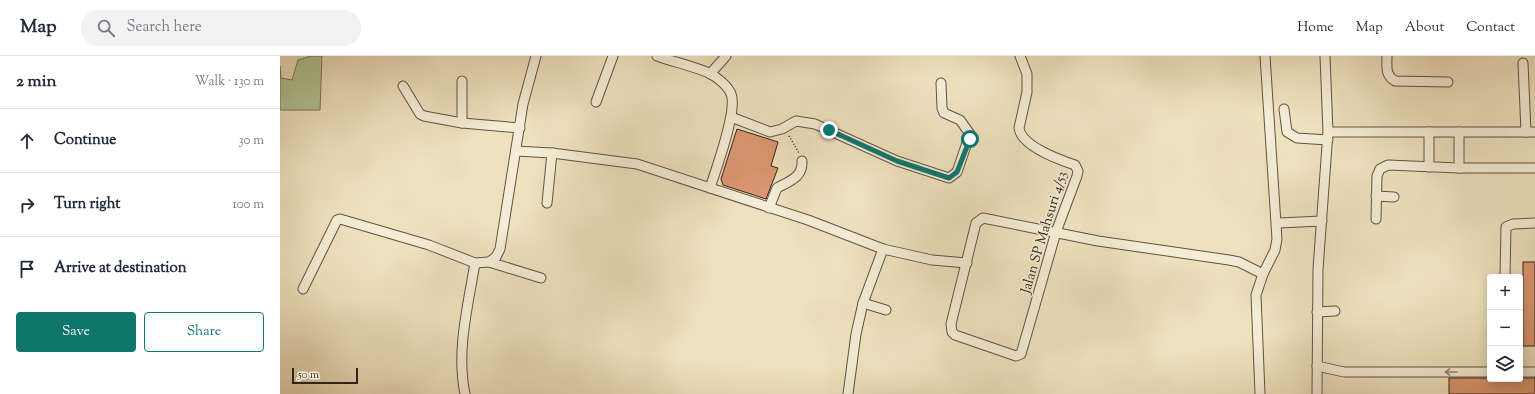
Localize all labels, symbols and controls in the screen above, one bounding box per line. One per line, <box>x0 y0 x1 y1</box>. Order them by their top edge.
search box <box>81 10 361 46</box>
text: Map <box>20 14 57 41</box>
icon: search <box>95 17 117 39</box>
text: Search here <box>127 17 202 38</box>
text: Home <box>1297 18 1334 38</box>
text: Map <box>1356 18 1383 38</box>
text: About <box>1405 18 1444 38</box>
text: Contact <box>1466 18 1515 38</box>
text: 2 min <box>16 70 57 94</box>
text: Walk · 130 m <box>195 73 264 91</box>
route end <box>820 121 838 139</box>
icon: ahead <box>16 130 38 152</box>
text: Continue <box>54 130 116 151</box>
route start <box>961 130 979 148</box>
text: 30 m <box>238 132 264 150</box>
street label: Jalan SP Mahsuri 4/53 <box>1016 169 1073 297</box>
icon: right <box>16 194 38 216</box>
text: Turn right <box>54 194 120 215</box>
text: 100 m <box>232 196 264 214</box>
icon: arrive <box>16 258 38 280</box>
text: Arrive at destination <box>54 258 187 279</box>
map controls <box>1487 274 1523 382</box>
button: + <box>1487 274 1523 310</box>
button: − <box>1487 310 1523 346</box>
button: Save <box>16 312 136 352</box>
button: Share <box>144 312 264 352</box>
button: layers <box>1487 346 1523 382</box>
scale bar <box>292 366 358 385</box>
text: 50 m <box>298 367 319 383</box>
one-way arrow <box>1445 368 1458 376</box>

